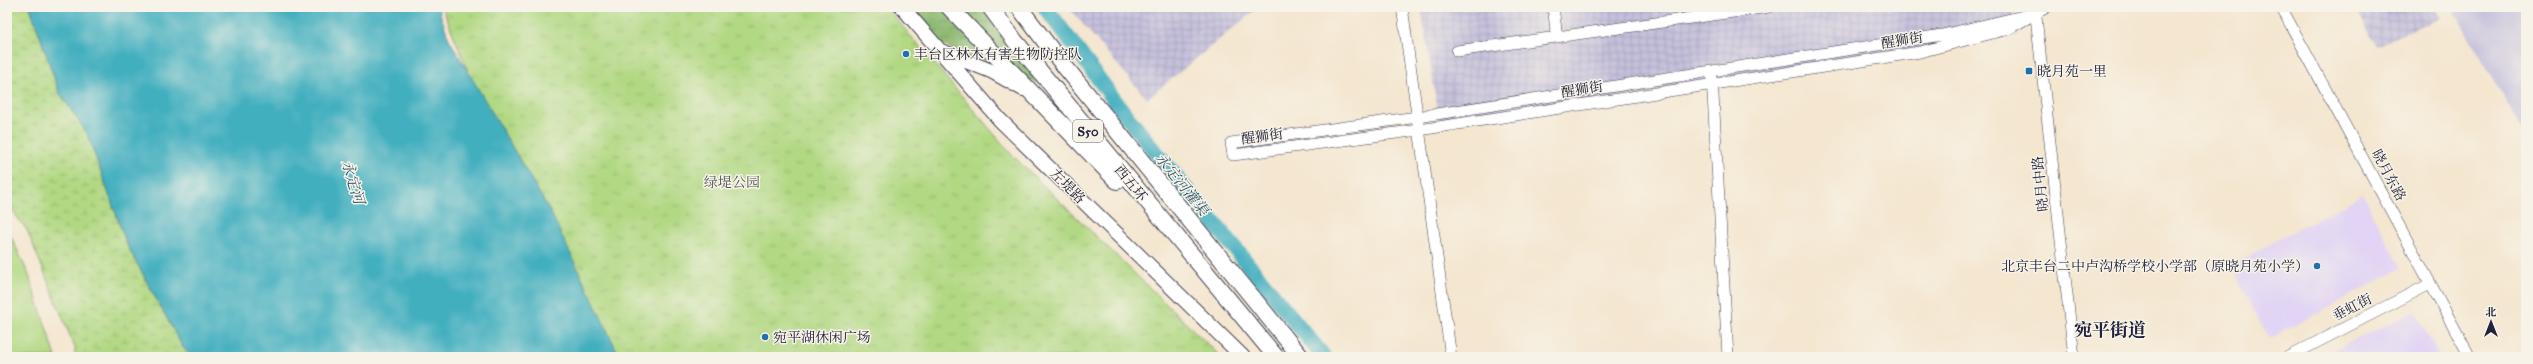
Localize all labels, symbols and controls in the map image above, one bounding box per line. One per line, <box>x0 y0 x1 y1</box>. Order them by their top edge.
street label: 醒狮街 <box>1880 29 1924 52</box>
place label: 丰台区林木有害生物防控队 <box>914 46 1082 63</box>
marker: 丰台区林木有害生物防控队 <box>901 49 911 59</box>
place label: 晓月苑一里 <box>2037 63 2107 80</box>
marker: 晓月苑一里 <box>2024 66 2034 76</box>
street label: 醒狮街 <box>1560 78 1604 101</box>
road number: S50 <box>1073 120 1103 142</box>
street label: 醒狮街 <box>1240 125 1284 148</box>
street label: 晓月东路 <box>2368 147 2409 204</box>
water label: 永定河灌渠 <box>1151 149 1214 220</box>
street label: 晓月中路 <box>2029 155 2052 213</box>
water label: 永定河 <box>338 158 369 209</box>
street label: 西五环 <box>1111 162 1150 205</box>
street label: 左堤路 <box>1047 165 1089 207</box>
park label: 绿堤公园 <box>704 174 760 191</box>
place label: 北京丰台二中卢沟桥学校小学部（原晓月苑小学） <box>2001 258 2309 275</box>
marker: 北京丰台二中卢沟桥学校小学部（原晓月苑小学） <box>2312 261 2322 271</box>
street label: 垂虹街 <box>2330 290 2375 325</box>
north arrow <box>2471 302 2511 342</box>
text: 北 <box>2486 306 2497 319</box>
district label: 宛平街道 <box>2074 319 2146 341</box>
place label: 宛平湖休闲广场 <box>773 329 871 346</box>
marker: 宛平湖休闲广场 <box>760 332 770 342</box>

